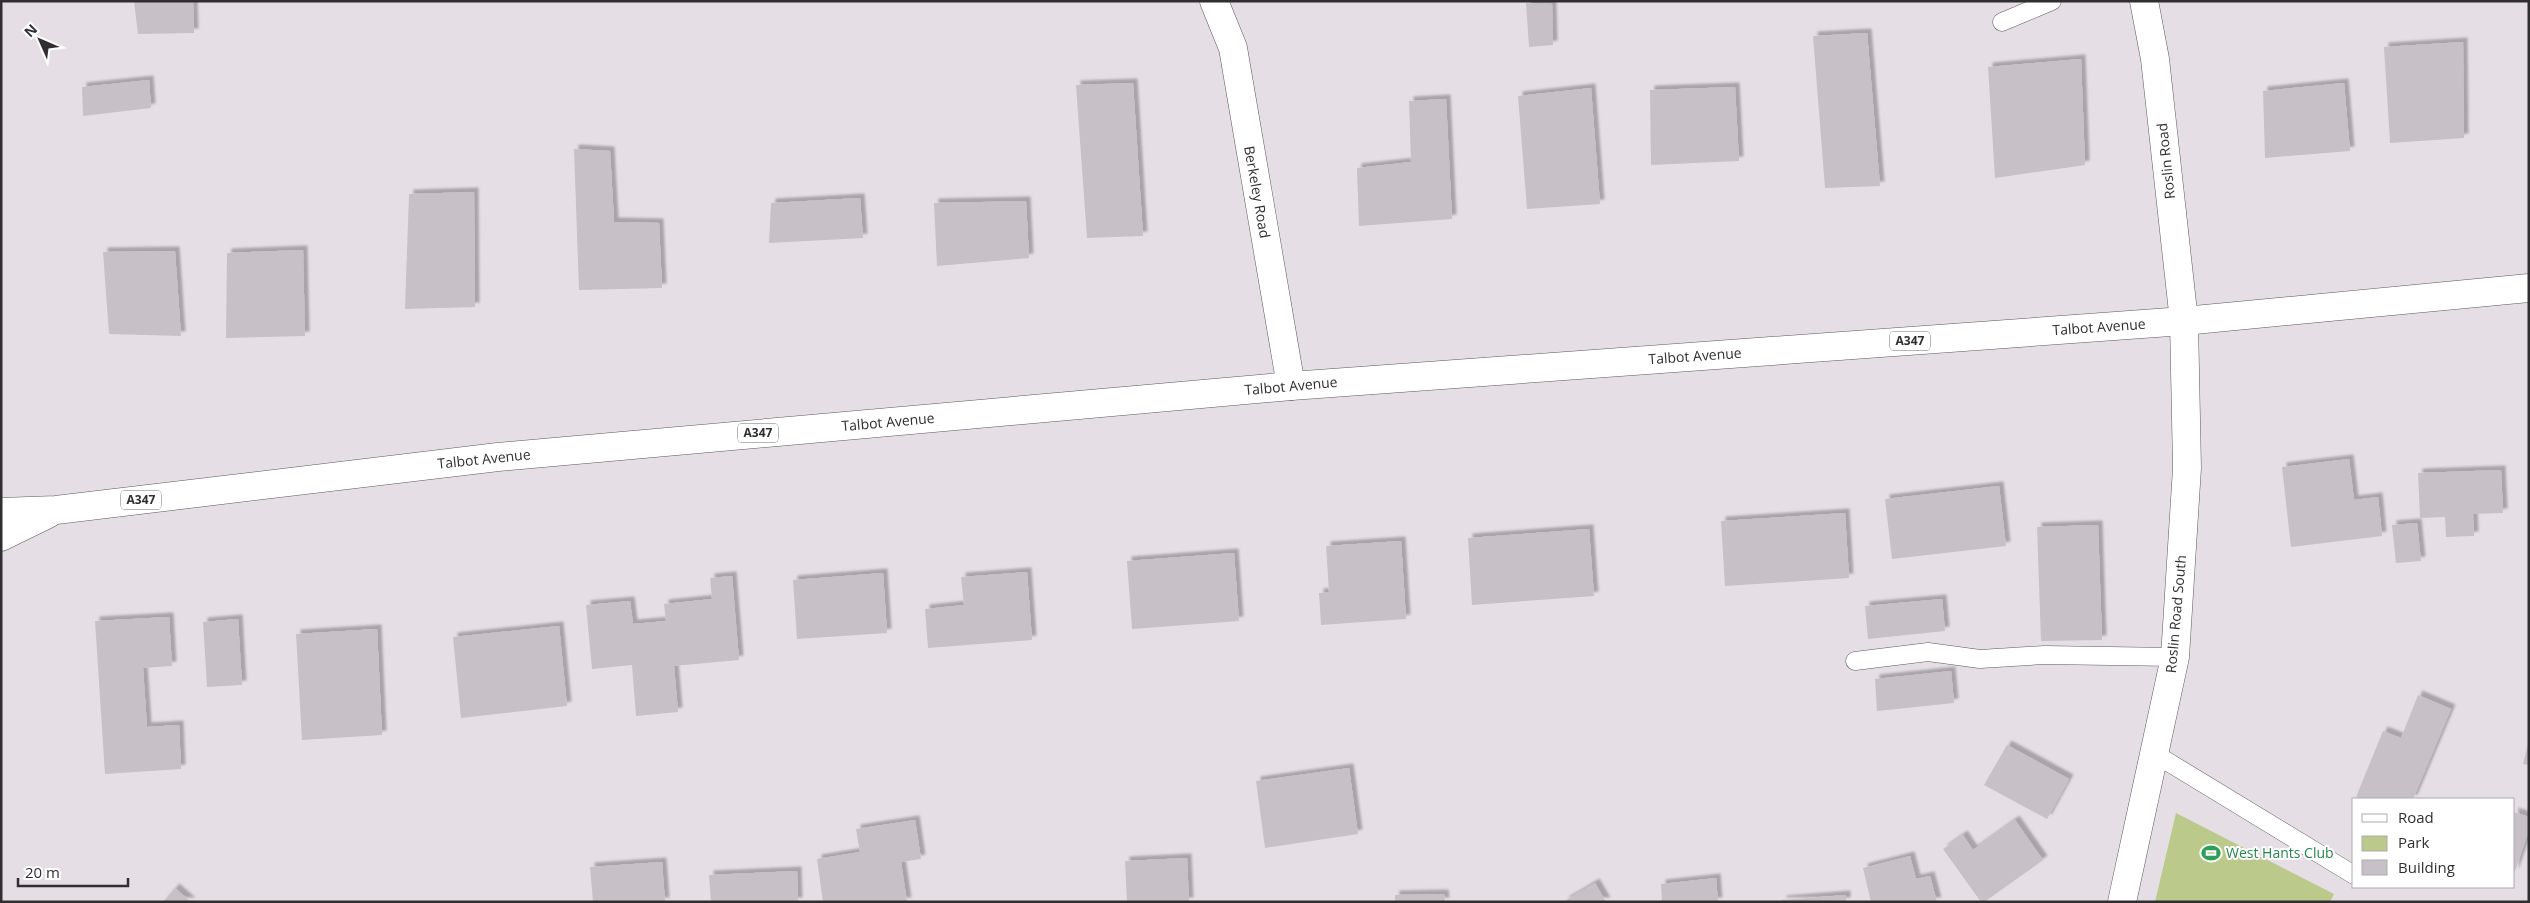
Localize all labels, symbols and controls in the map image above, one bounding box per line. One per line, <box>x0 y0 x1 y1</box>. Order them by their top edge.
north arrow <box>15 15 65 65</box>
text: N <box>20 20 41 41</box>
street label: Roslin Road <box>2152 122 2179 200</box>
street label: Berkeley Road <box>1240 144 1275 240</box>
street label: Talbot Avenue <box>2052 314 2146 339</box>
road number: A347 <box>1890 332 1930 351</box>
street label: Talbot Avenue <box>1648 343 1742 368</box>
street label: Talbot Avenue <box>1244 372 1338 399</box>
street label: Talbot Avenue <box>841 408 935 435</box>
road number: A347 <box>738 423 778 442</box>
street label: Talbot Avenue <box>437 444 532 473</box>
road number: A347 <box>121 490 161 510</box>
street label: Roslin Road South <box>2161 554 2190 674</box>
legend <box>2352 798 2515 888</box>
text: Road <box>2398 807 2434 827</box>
text: Park <box>2398 832 2429 852</box>
sports icon: West Hants Club <box>2200 842 2222 864</box>
place label: West Hants Club <box>2226 843 2334 862</box>
scale bar <box>18 856 128 888</box>
text: Building <box>2398 857 2455 877</box>
text: 20 m <box>25 862 60 882</box>

